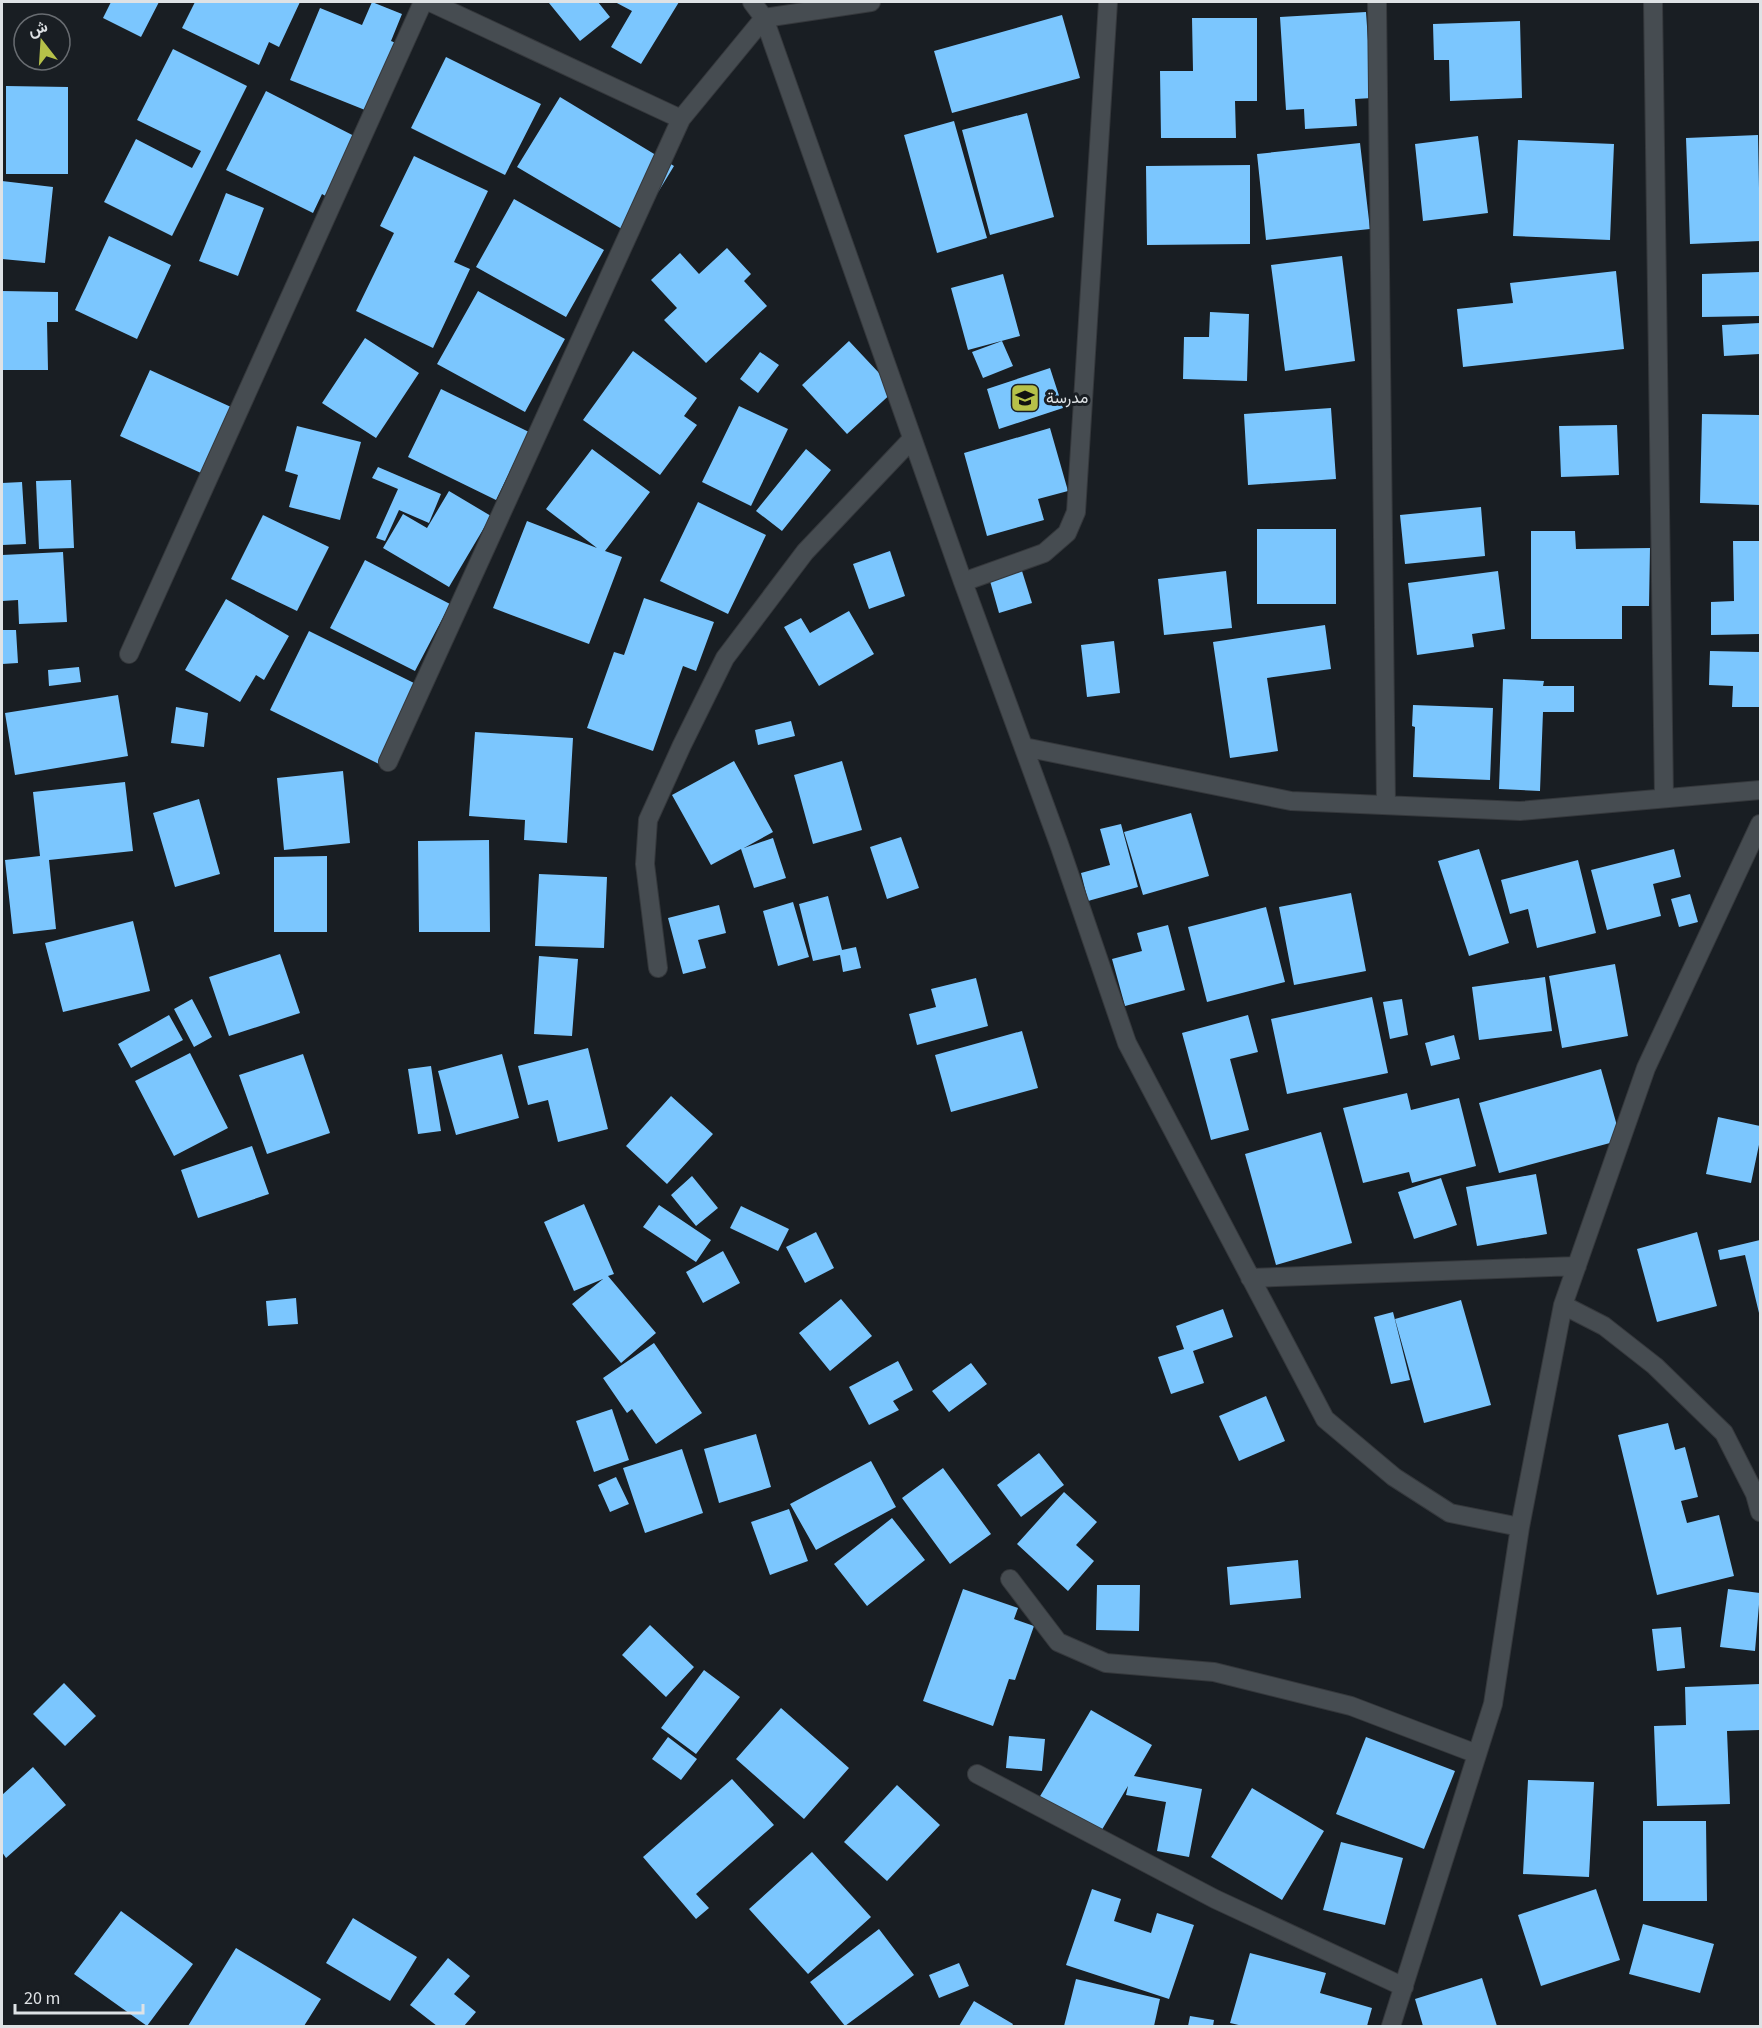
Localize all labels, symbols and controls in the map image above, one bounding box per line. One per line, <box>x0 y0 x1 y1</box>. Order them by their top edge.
north arrow <box>12 12 72 72</box>
text: ش <box>25 15 50 42</box>
school or university icon: مدرسة <box>1009 382 1041 414</box>
place label: مدرسة <box>1046 387 1088 409</box>
scale bar <box>15 1977 142 2015</box>
text: 20 m <box>24 1986 60 2011</box>

